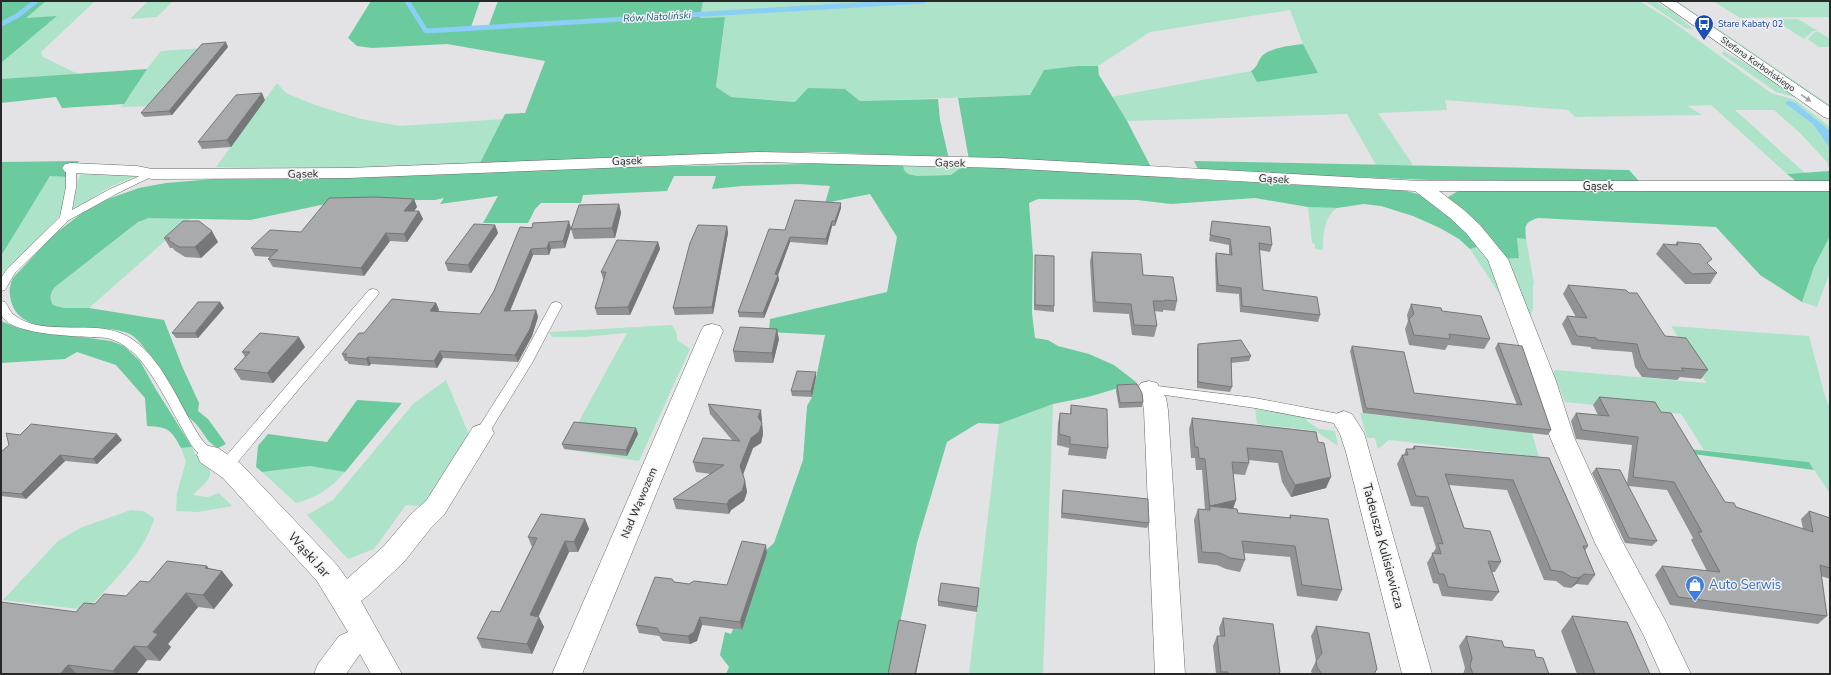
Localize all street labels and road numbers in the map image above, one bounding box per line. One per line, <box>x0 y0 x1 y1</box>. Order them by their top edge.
street label: Stefana Korbońskiego <box>1718 34 1798 94</box>
street label: Gąsek <box>612 153 643 169</box>
street label: Gąsek <box>935 155 966 171</box>
street label: Gąsek <box>288 166 319 182</box>
street label: Gąsek <box>1258 171 1290 187</box>
street label: Gąsek <box>1583 179 1614 194</box>
street label: Nad Wąwozem <box>617 465 661 541</box>
street label: Tadeusza Kulisiewicza <box>1358 481 1408 611</box>
street label: Wąski Jar <box>284 528 334 582</box>

